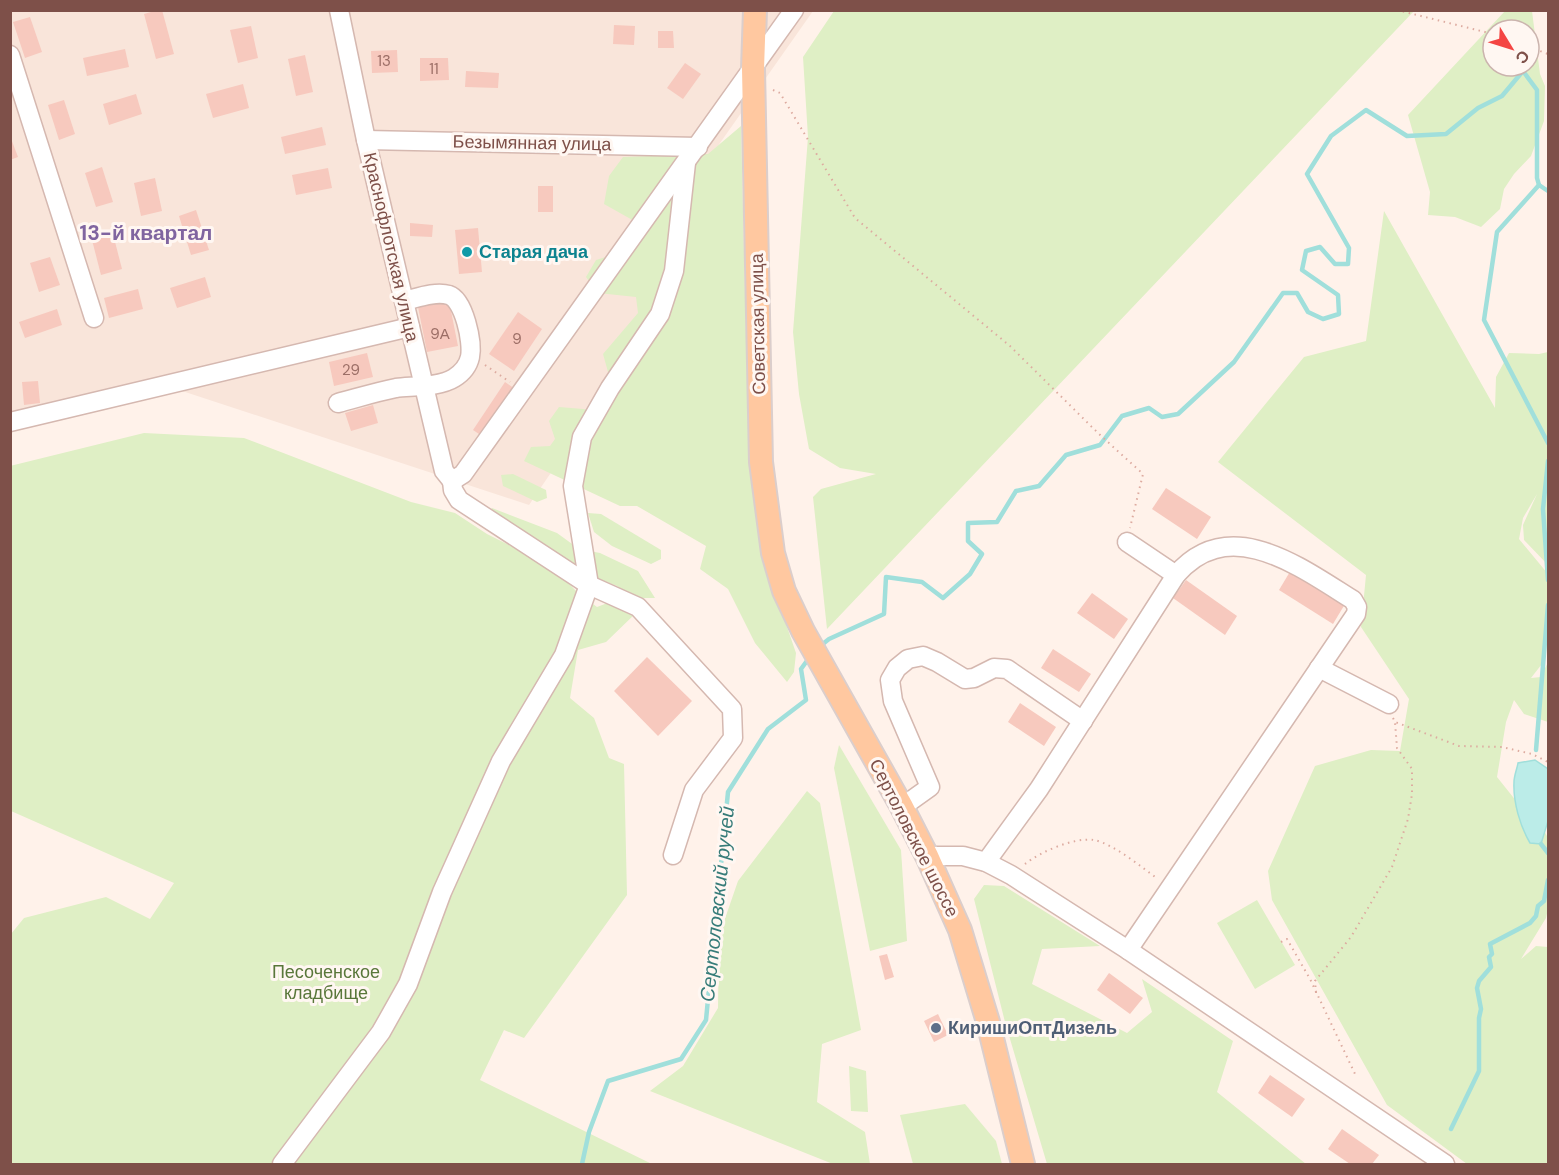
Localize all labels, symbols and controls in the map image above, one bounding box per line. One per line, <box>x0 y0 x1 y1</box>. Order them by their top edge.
north arrow <box>1481 18 1541 78</box>
text: С <box>1510 46 1534 68</box>
house number: 13 <box>377 51 391 71</box>
house number: 11 <box>429 59 439 79</box>
street label: Безымянная улица <box>452 130 613 156</box>
street label: Краснофлотская улица <box>358 150 425 345</box>
district label: 13-й квартал <box>80 219 212 247</box>
place label: Старая дача <box>479 240 589 264</box>
marker: Старая дача <box>460 245 474 259</box>
street label: Советская улица <box>745 252 771 395</box>
house number: 9А <box>430 324 450 344</box>
house number: 9 <box>512 329 522 349</box>
house number: 29 <box>342 360 360 380</box>
street label: Сертоловское шоссе <box>864 755 964 921</box>
water label: Сертоловский ручей <box>694 805 740 1003</box>
park label: Песоченское кладбище <box>272 960 380 1005</box>
place label: КиришиОптДизель <box>948 1016 1117 1040</box>
marker: КиришиОптДизель <box>929 1021 943 1035</box>

